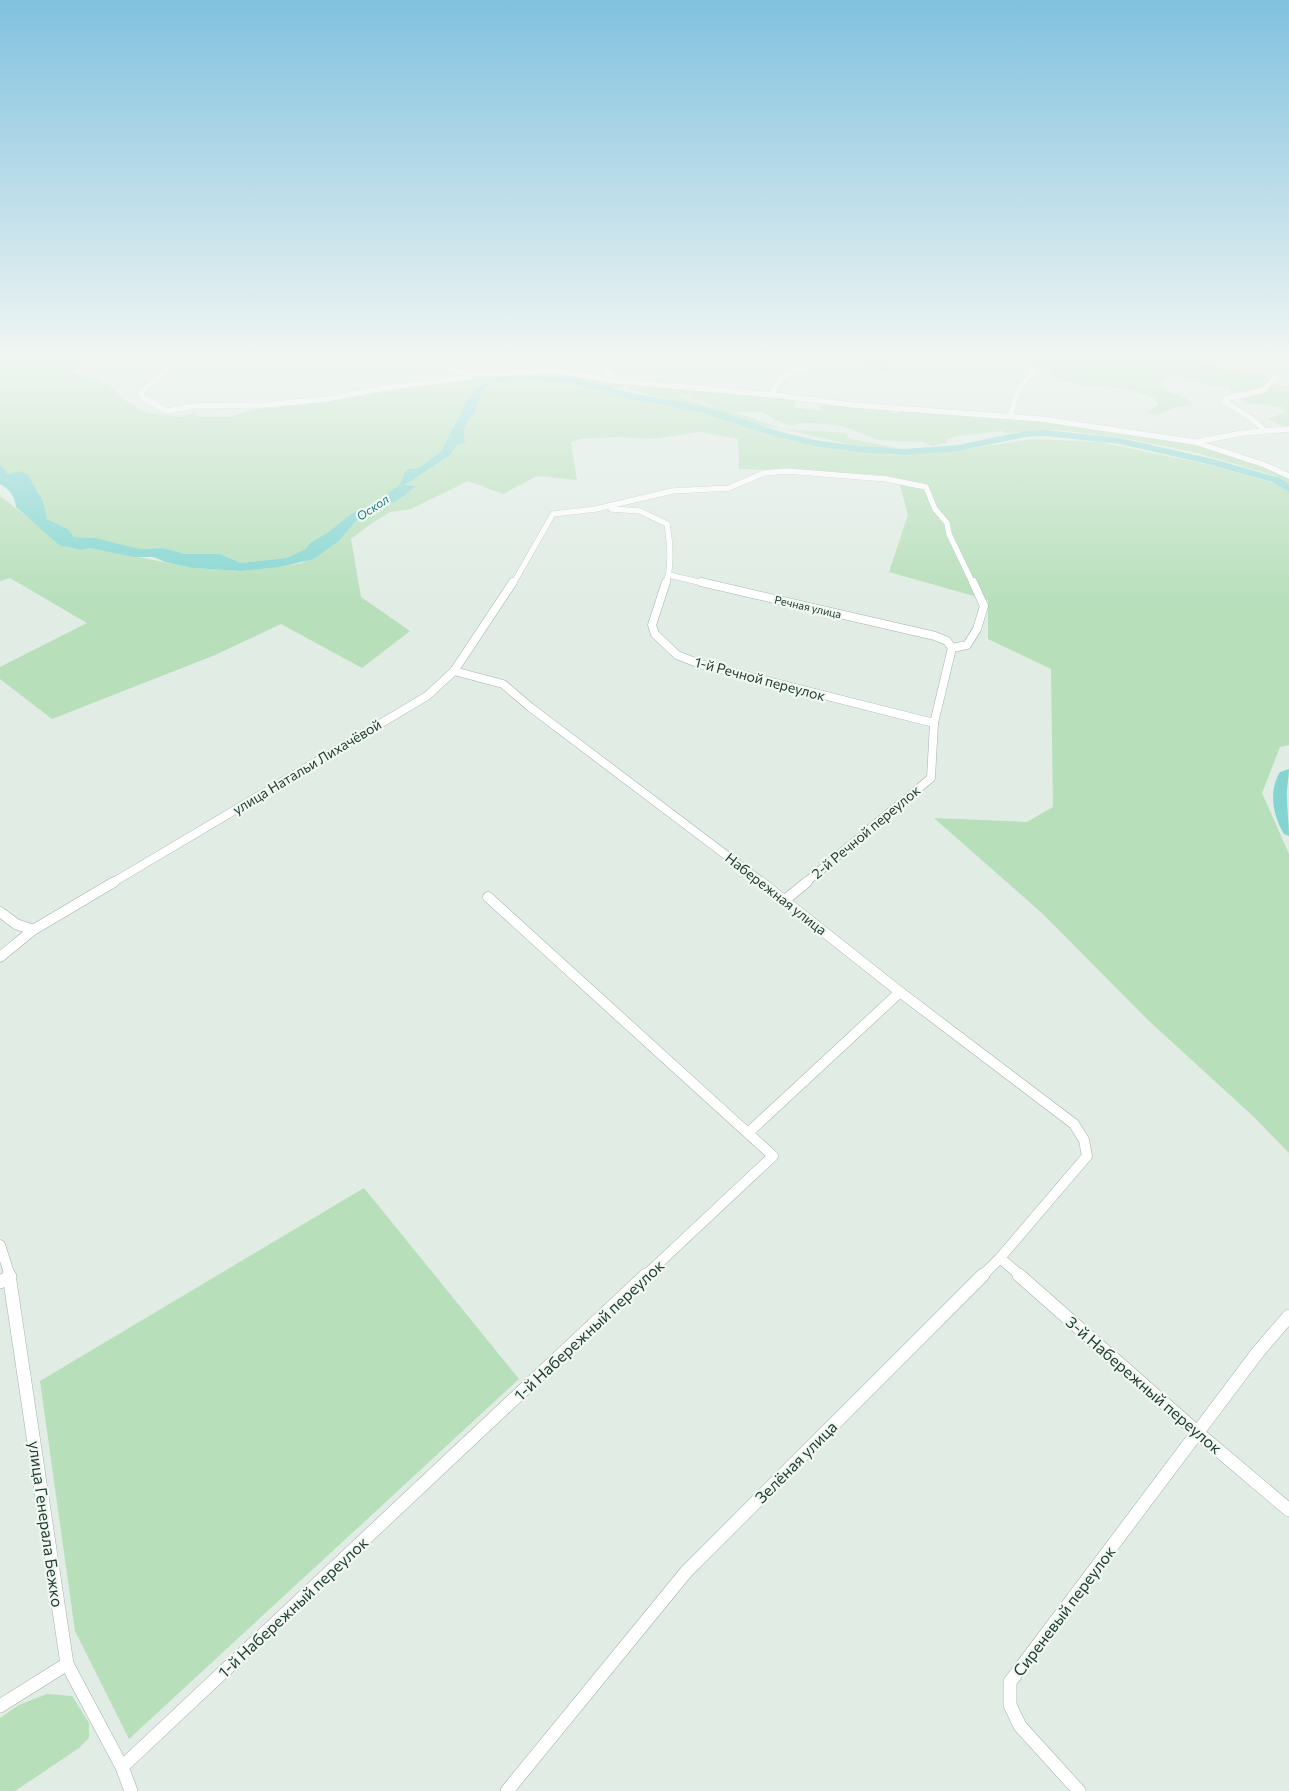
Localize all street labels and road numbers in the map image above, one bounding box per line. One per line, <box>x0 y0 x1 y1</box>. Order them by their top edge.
street label: Речная улица <box>773 592 843 621</box>
street label: 1-й Речной переулок <box>693 653 828 704</box>
street label: улица Натальи Лихачёвой <box>229 715 384 818</box>
street label: 2-й Речной переулок <box>808 781 924 882</box>
street label: Набережная улица <box>722 849 830 938</box>
street label: 1-й Набережный переулок <box>510 1255 668 1404</box>
street label: 3-й Набережный переулок <box>1063 1312 1226 1458</box>
street label: Зелёная улица <box>751 1417 841 1507</box>
street label: улица Генерала Бежко <box>25 1440 68 1608</box>
street label: 1-й Набережный переулок <box>214 1532 372 1681</box>
street label: Сиреневый переулок <box>1008 1542 1119 1680</box>

